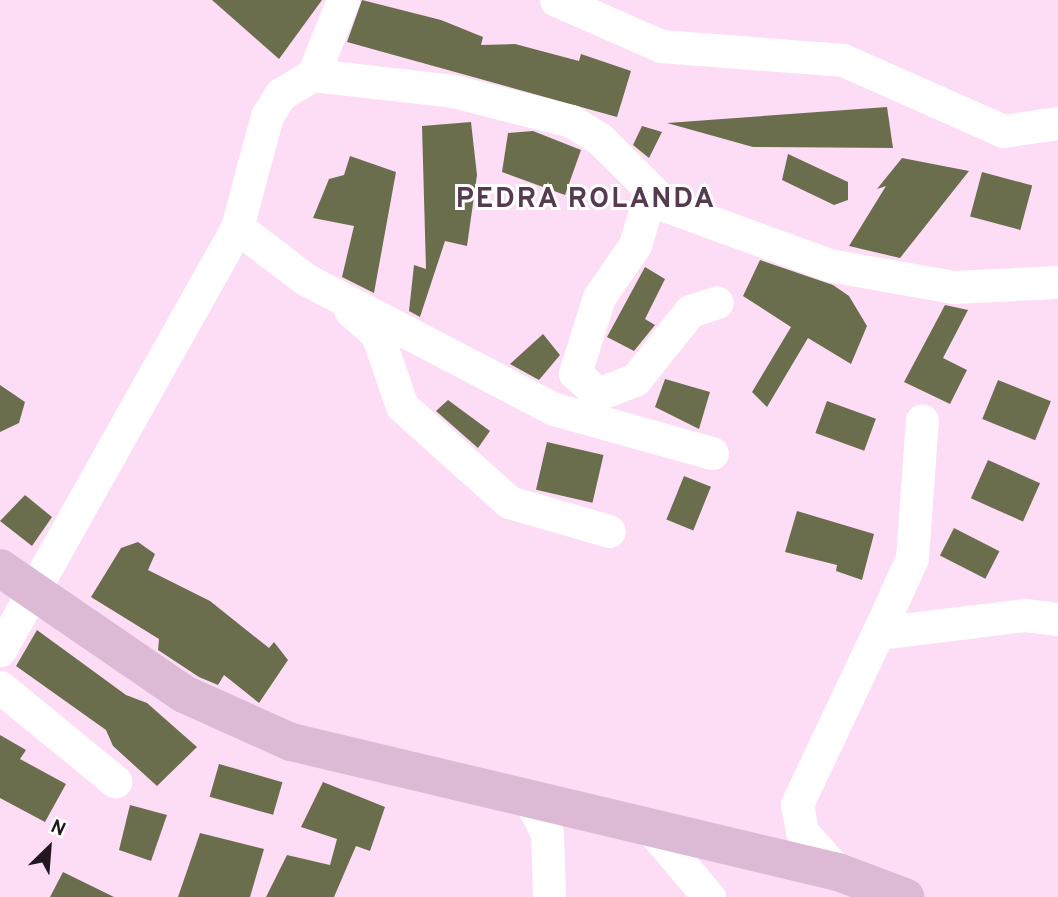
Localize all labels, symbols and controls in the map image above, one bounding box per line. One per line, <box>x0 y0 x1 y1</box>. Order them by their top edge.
district label: PEDRA ROLANDA <box>457 183 715 217</box>
north arrow <box>14 813 84 883</box>
text: N <box>47 815 69 843</box>

